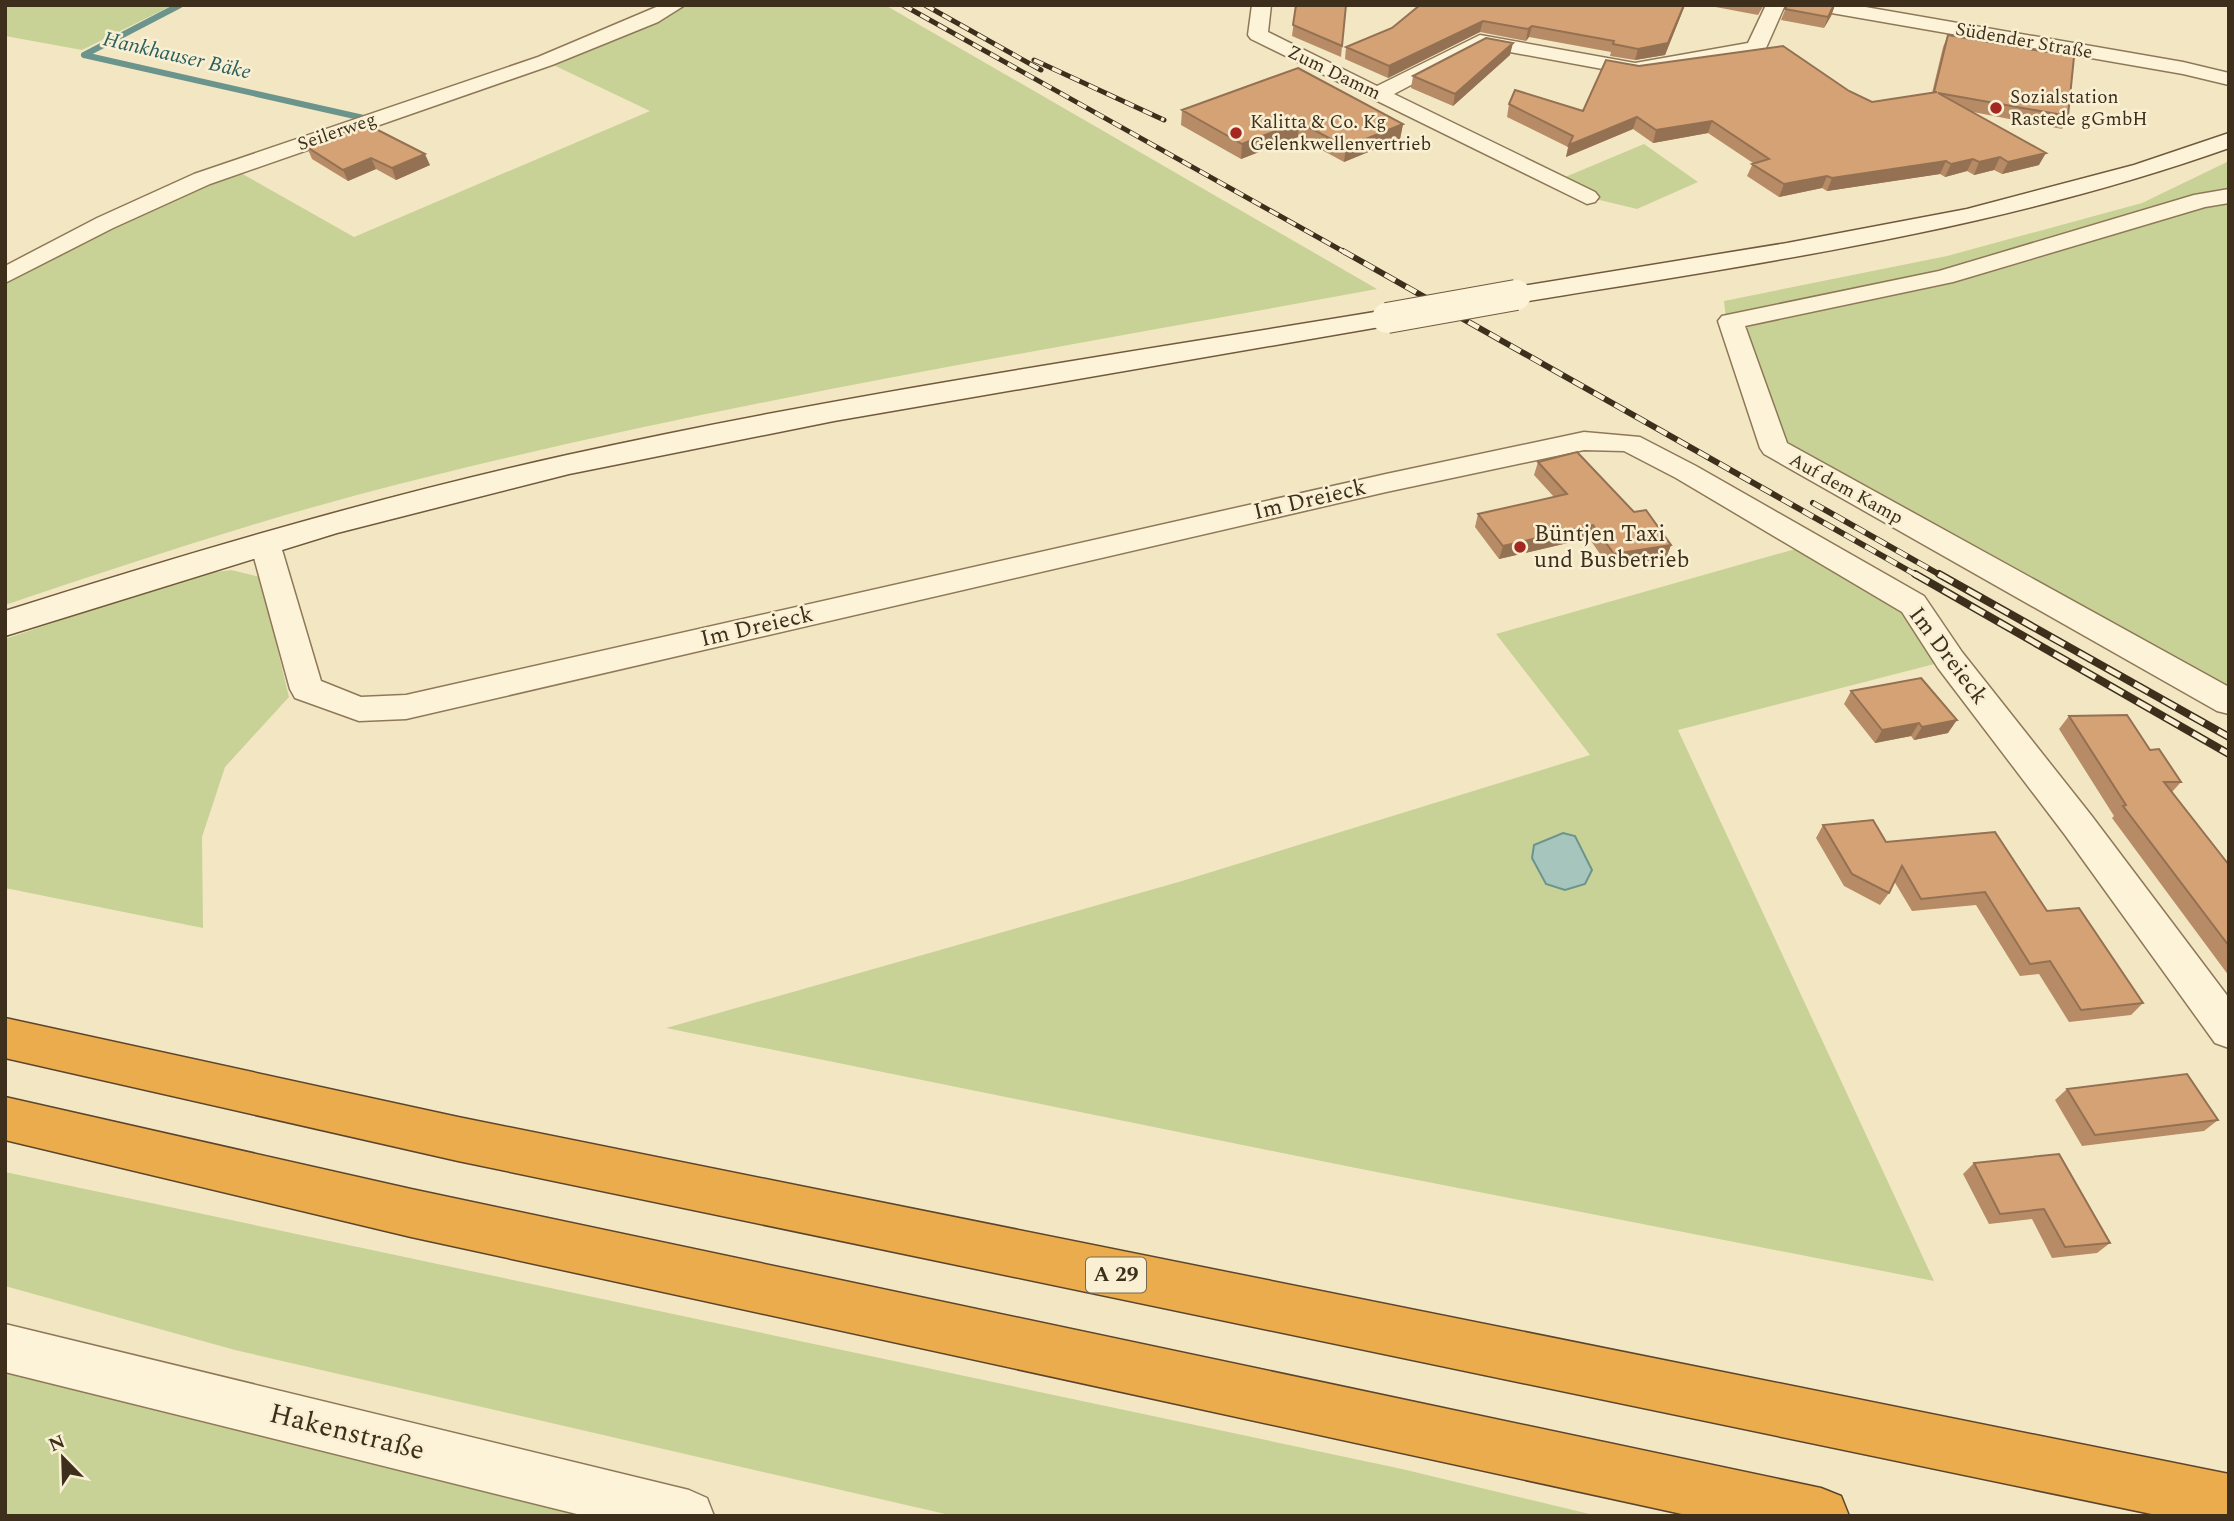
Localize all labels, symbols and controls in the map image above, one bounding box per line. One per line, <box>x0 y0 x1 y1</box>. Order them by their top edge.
street label: Südender Straße <box>1953 15 2095 67</box>
water label: Hankhauser Bäke <box>100 23 254 89</box>
street label: Zum Damm <box>1282 38 1386 108</box>
place label: Sozialstation Rastede gGmbH <box>2010 83 2148 134</box>
marker: Sozialstation Rastede gGmbH <box>1988 100 2004 116</box>
street label: Seilerweg <box>294 105 380 159</box>
place label: Kalitta & Co. Kg Gelenkwellenvertrieb <box>1250 108 1431 159</box>
marker: Kalitta & Co. Kg Gelenkwellenvertrieb <box>1228 125 1244 141</box>
street label: Auf dem Kamp <box>1784 446 1908 532</box>
street label: Im Dreieck <box>1250 470 1370 530</box>
place label: Büntjen Taxi und Busbetrieb <box>1534 517 1689 578</box>
marker: Büntjen Taxi und Busbetrieb <box>1512 539 1528 555</box>
street label: Im Dreieck <box>697 597 817 657</box>
street label: Im Dreieck <box>1899 600 1997 712</box>
road number: A 29 <box>1086 1258 1146 1292</box>
street label: Hakenstraße <box>265 1392 429 1472</box>
north arrow <box>28 1423 98 1493</box>
text: N <box>44 1427 70 1460</box>

